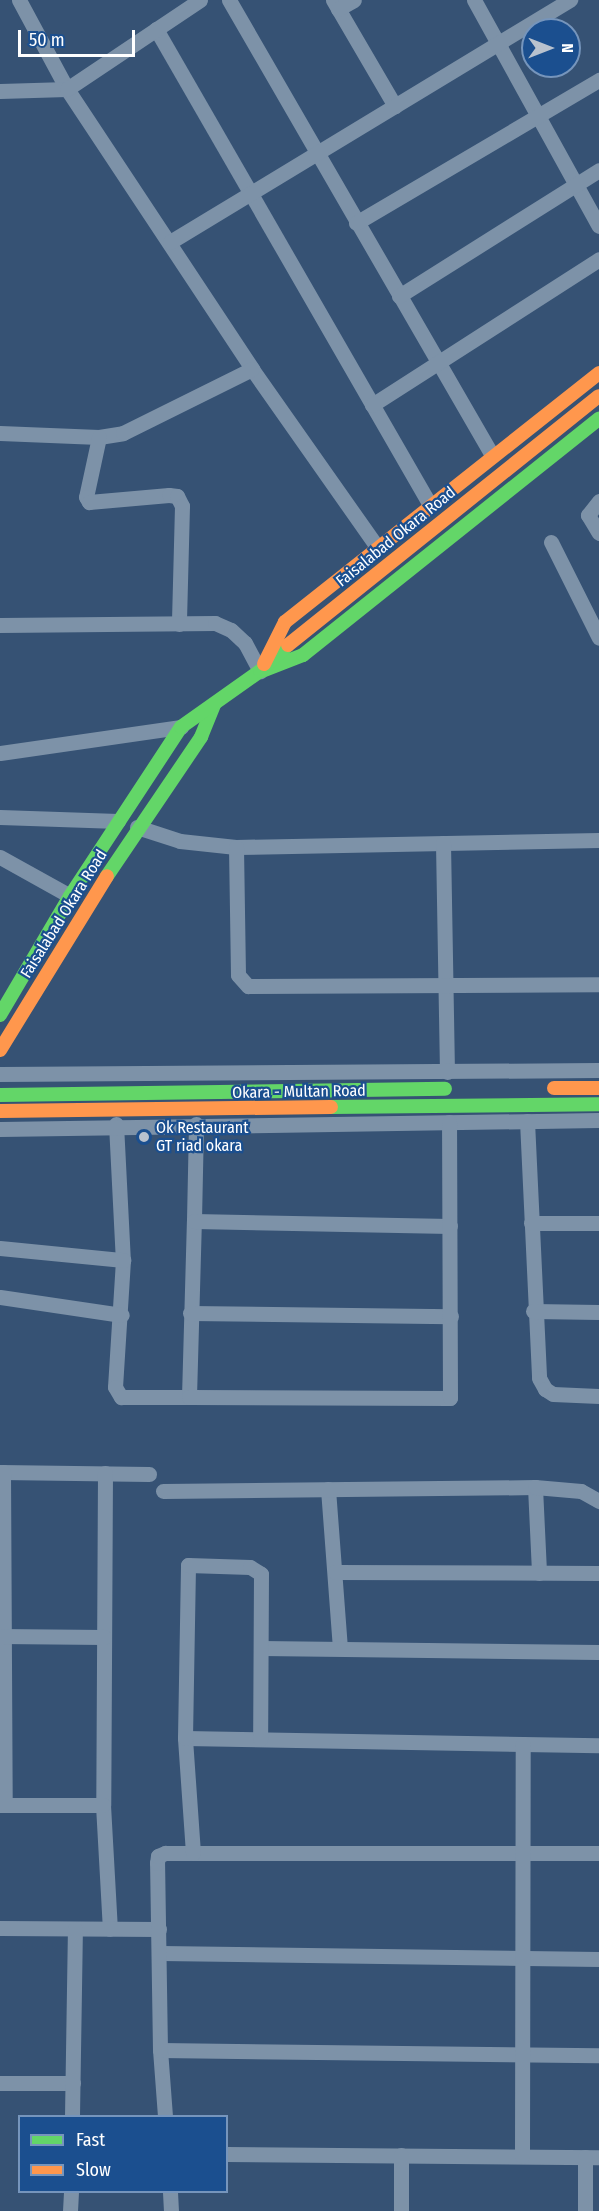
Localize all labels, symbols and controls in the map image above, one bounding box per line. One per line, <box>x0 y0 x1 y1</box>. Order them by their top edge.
scale bar <box>21 18 138 56</box>
north arrow <box>521 18 581 78</box>
text: 50 m <box>29 29 65 51</box>
text: N <box>558 43 577 53</box>
street label: Faisalabad Okara Road <box>333 483 459 591</box>
street label: Faisalabad Okara Road <box>17 846 111 982</box>
street label: Okara - Multan Road <box>232 1081 366 1103</box>
place label: Ok Restaurant GT riad okara <box>156 1118 248 1156</box>
marker: Ok Restaurant GT riad okara <box>137 1130 151 1144</box>
legend <box>18 2115 228 2193</box>
text: Fast <box>76 2129 105 2151</box>
text: Slow <box>76 2159 111 2181</box>

